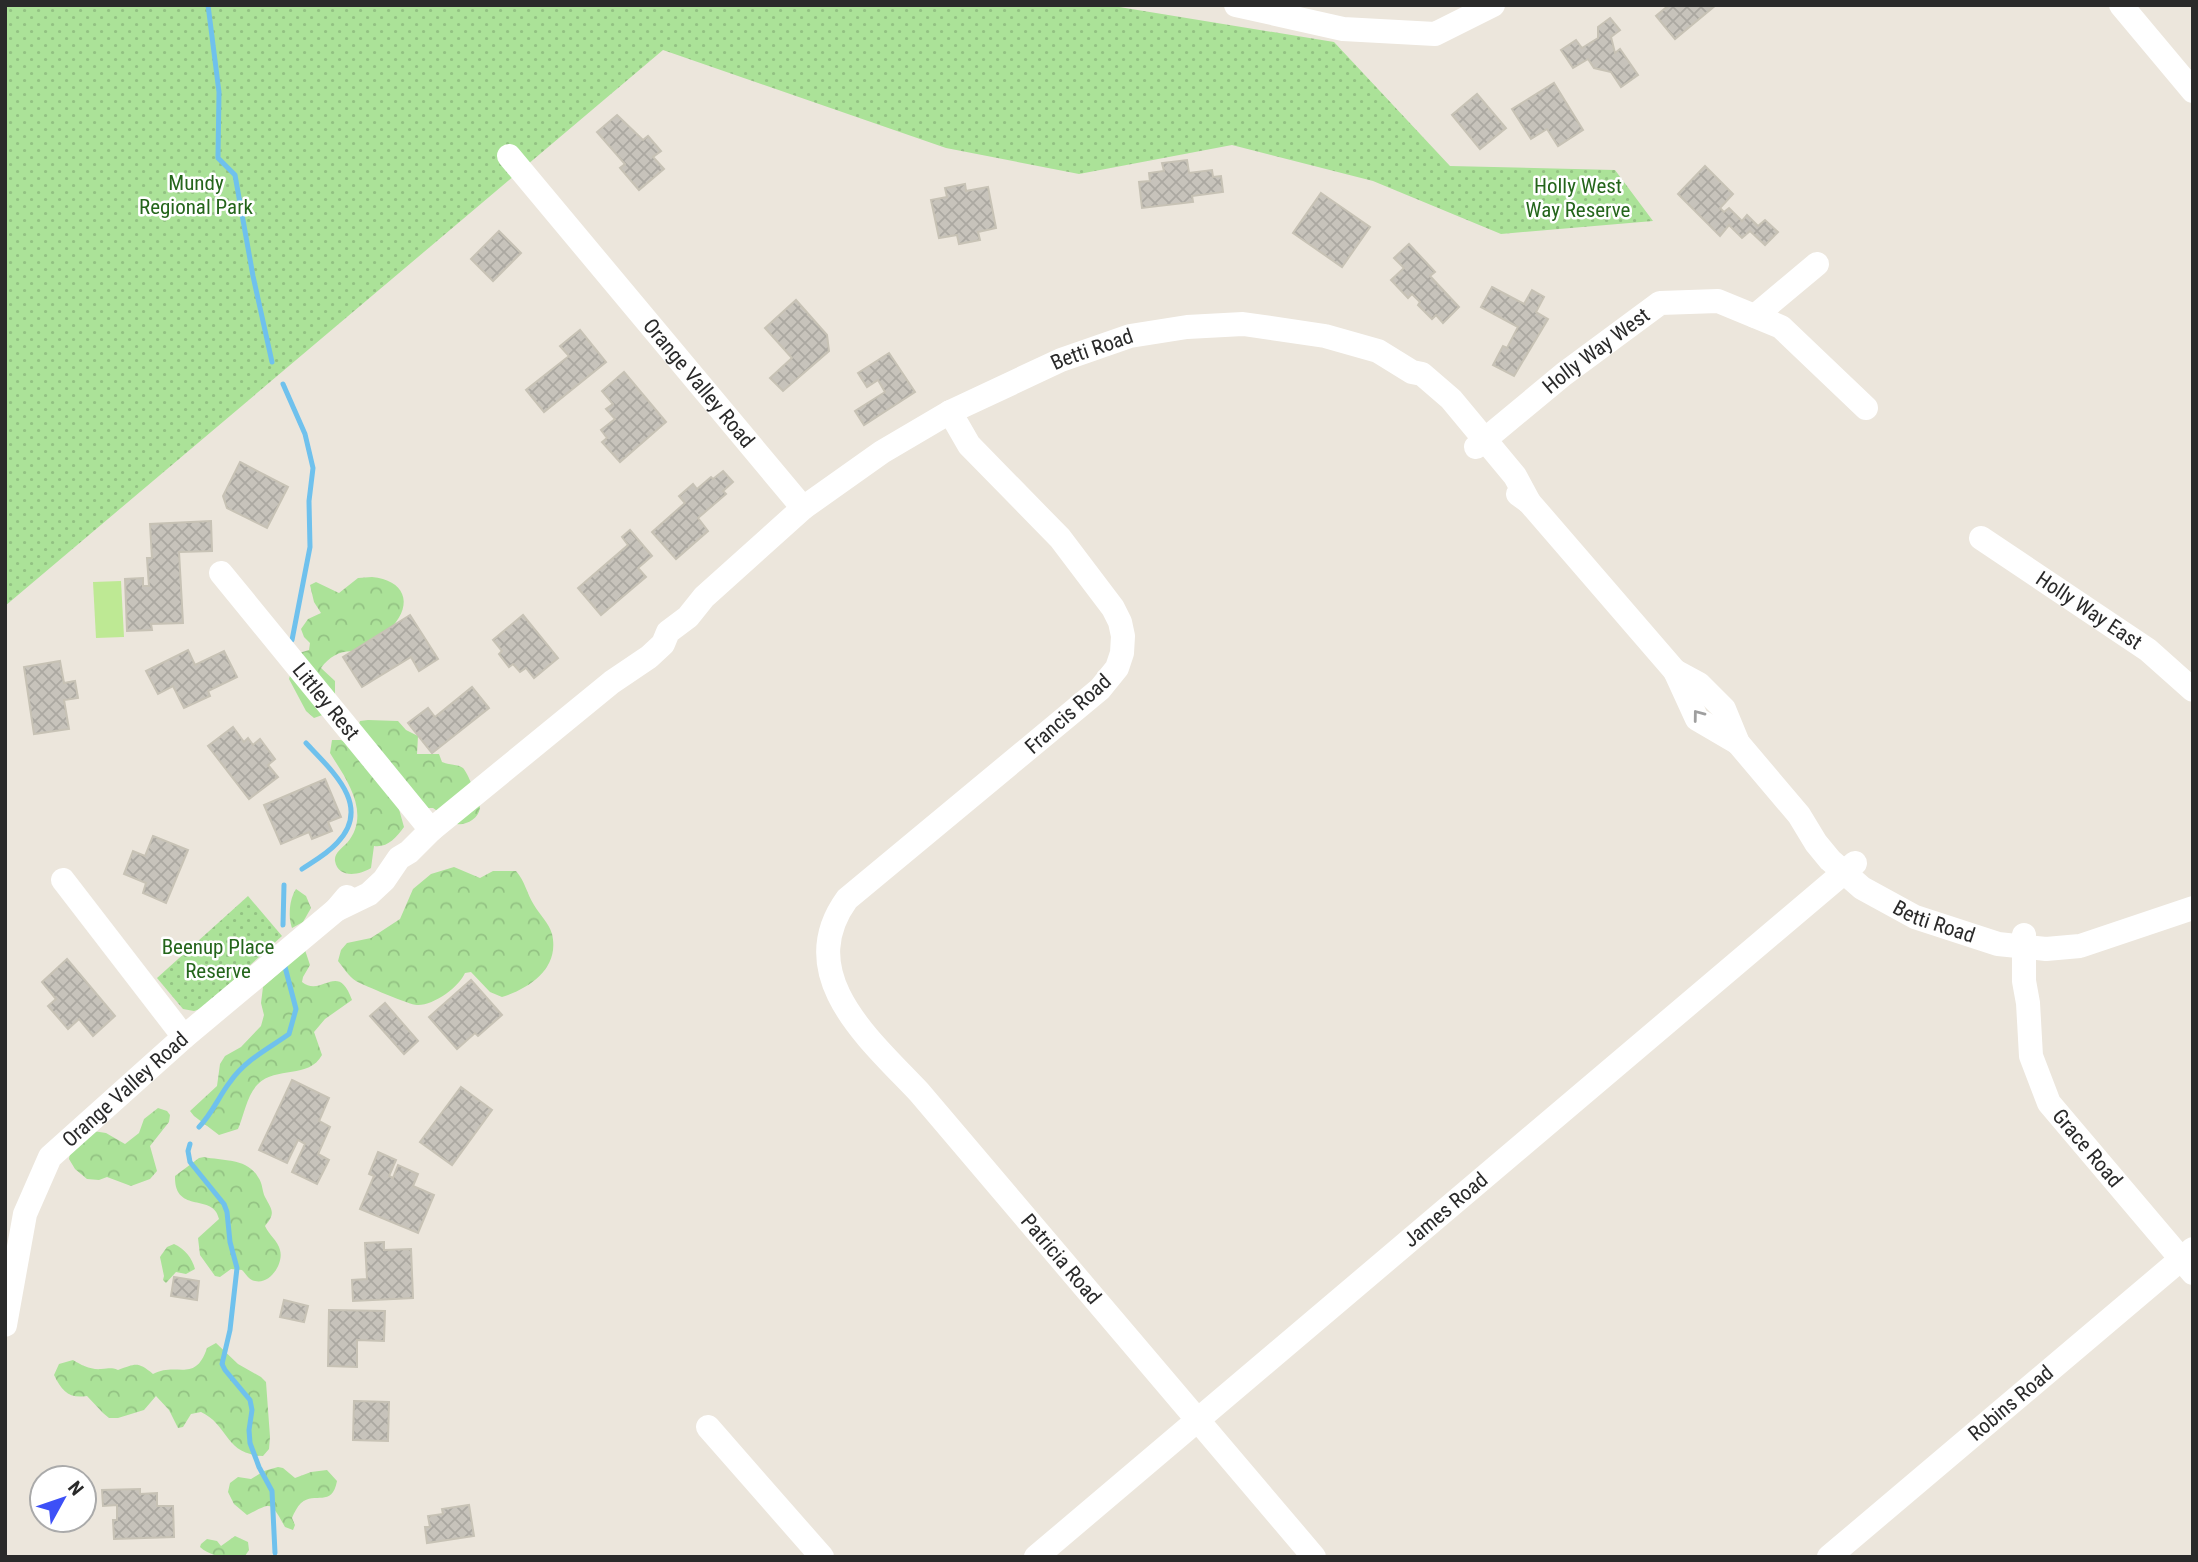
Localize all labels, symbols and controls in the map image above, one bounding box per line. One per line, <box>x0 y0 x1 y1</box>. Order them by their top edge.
park label: Mundy Regional Park <box>139 171 254 219</box>
park label: Holly West Way Reserve <box>1526 174 1631 222</box>
street label: Holly Way West <box>1538 303 1654 399</box>
street label: Orange Valley Road <box>638 314 759 452</box>
street label: Betti Road <box>1047 324 1136 375</box>
street label: Holly Way East <box>2032 566 2146 654</box>
street label: Littley Rest <box>288 658 364 745</box>
street label: Francis Road <box>1020 669 1116 759</box>
one-way arrow <box>1693 711 1706 723</box>
street label: Betti Road <box>1889 895 1978 948</box>
park label: Beenup Place Reserve <box>162 935 275 983</box>
street label: Orange Valley Road <box>57 1027 193 1152</box>
street label: Grace Road <box>2047 1104 2127 1192</box>
street label: James Road <box>1399 1168 1493 1252</box>
street label: Patricia Road <box>1016 1209 1106 1309</box>
street label: Robins Road <box>1963 1361 2058 1446</box>
north arrow <box>28 1464 98 1534</box>
text: N <box>63 1477 88 1500</box>

